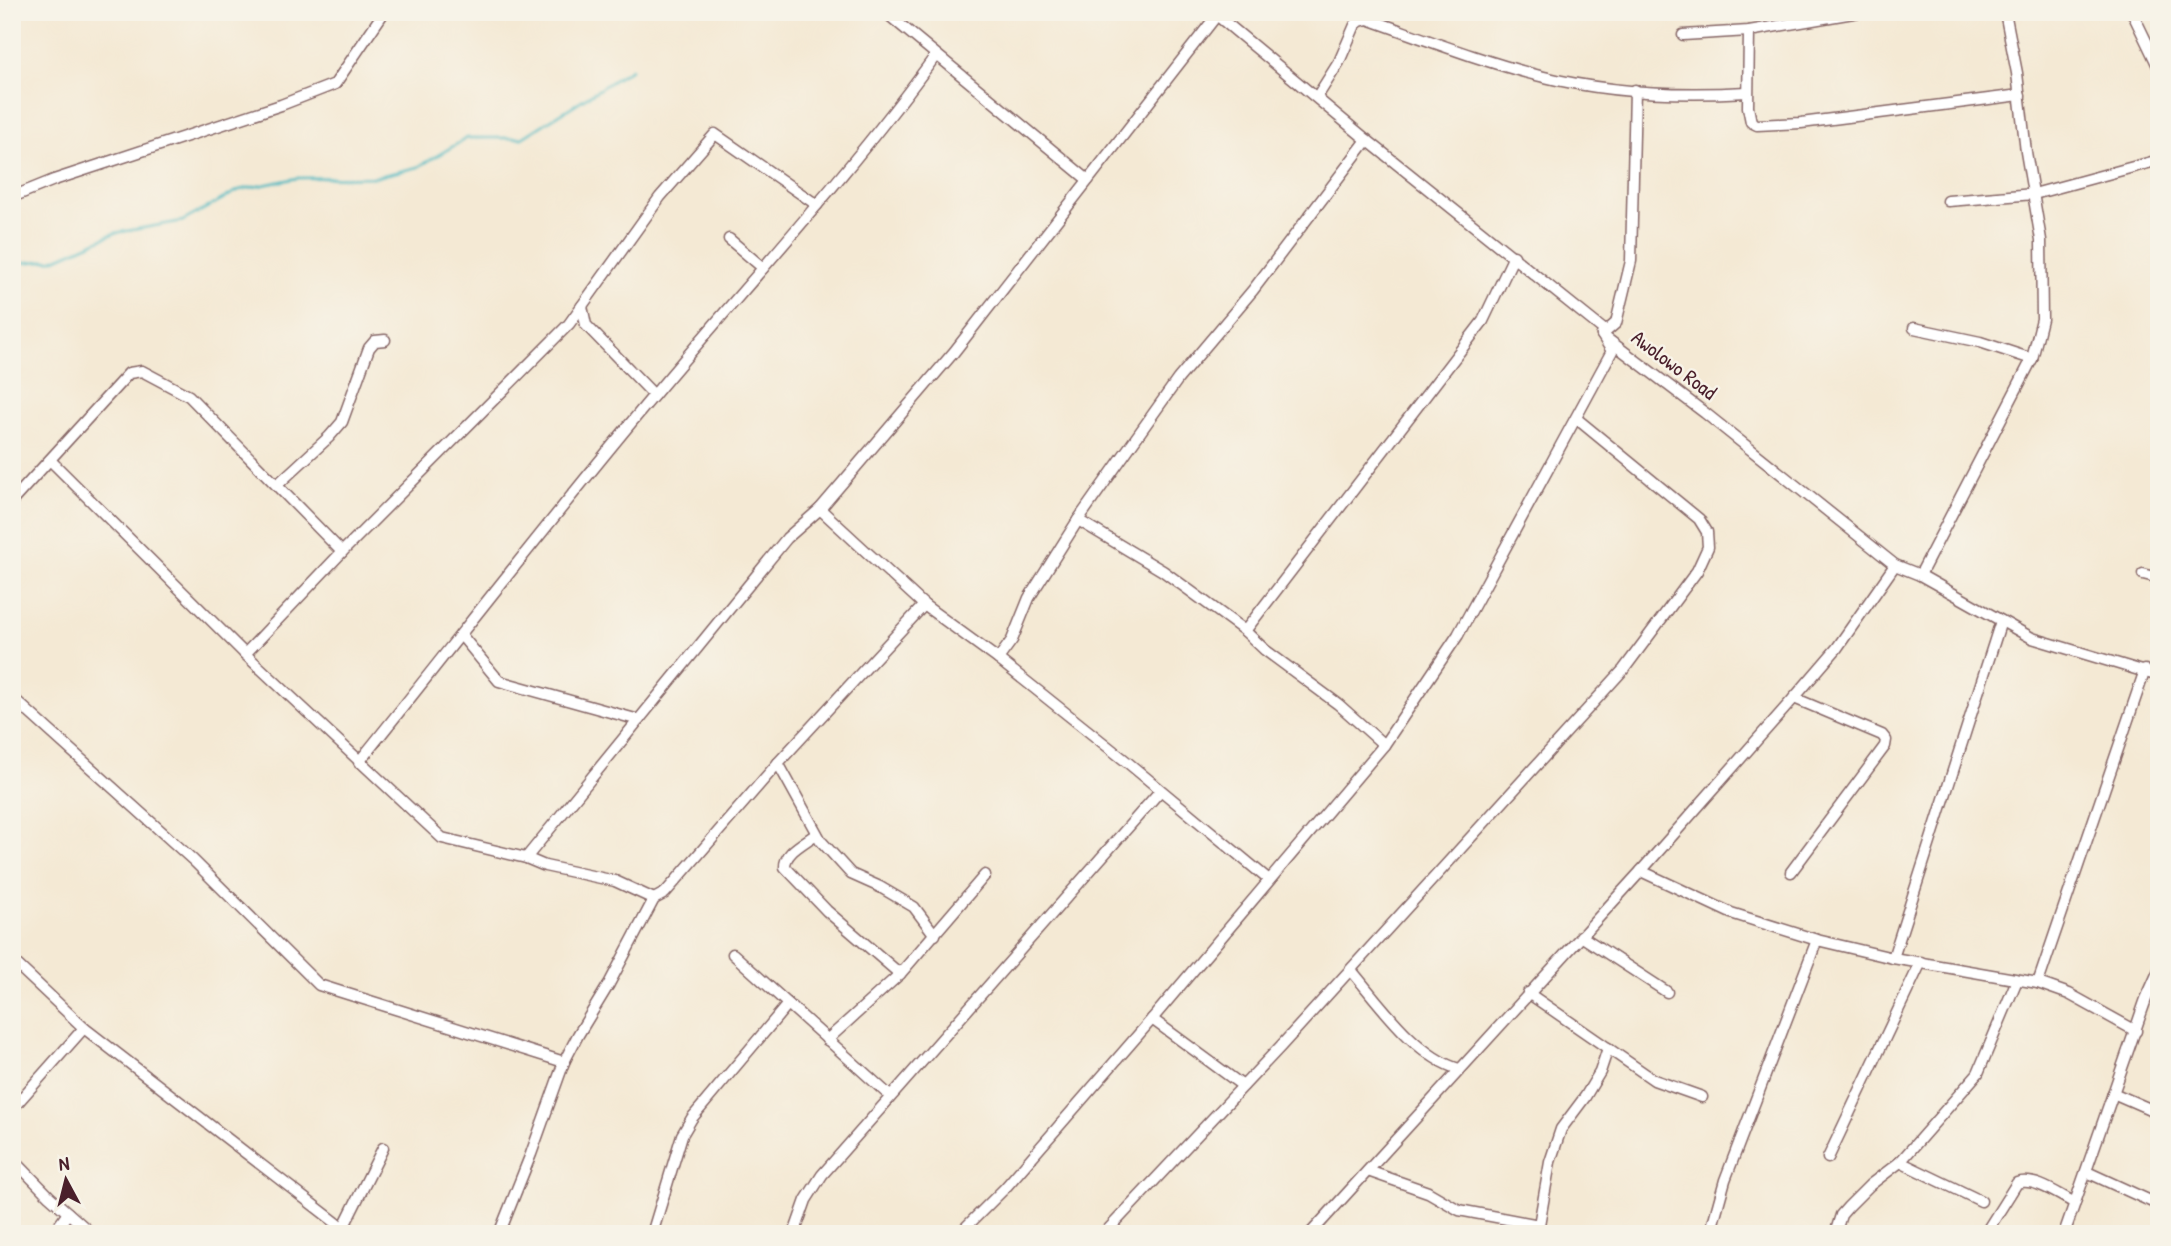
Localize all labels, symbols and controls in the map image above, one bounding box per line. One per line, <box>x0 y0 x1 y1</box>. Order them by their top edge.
street label: Awolowo Road <box>1626 323 1723 406</box>
north arrow <box>32 1144 102 1214</box>
text: N <box>57 1150 71 1177</box>

